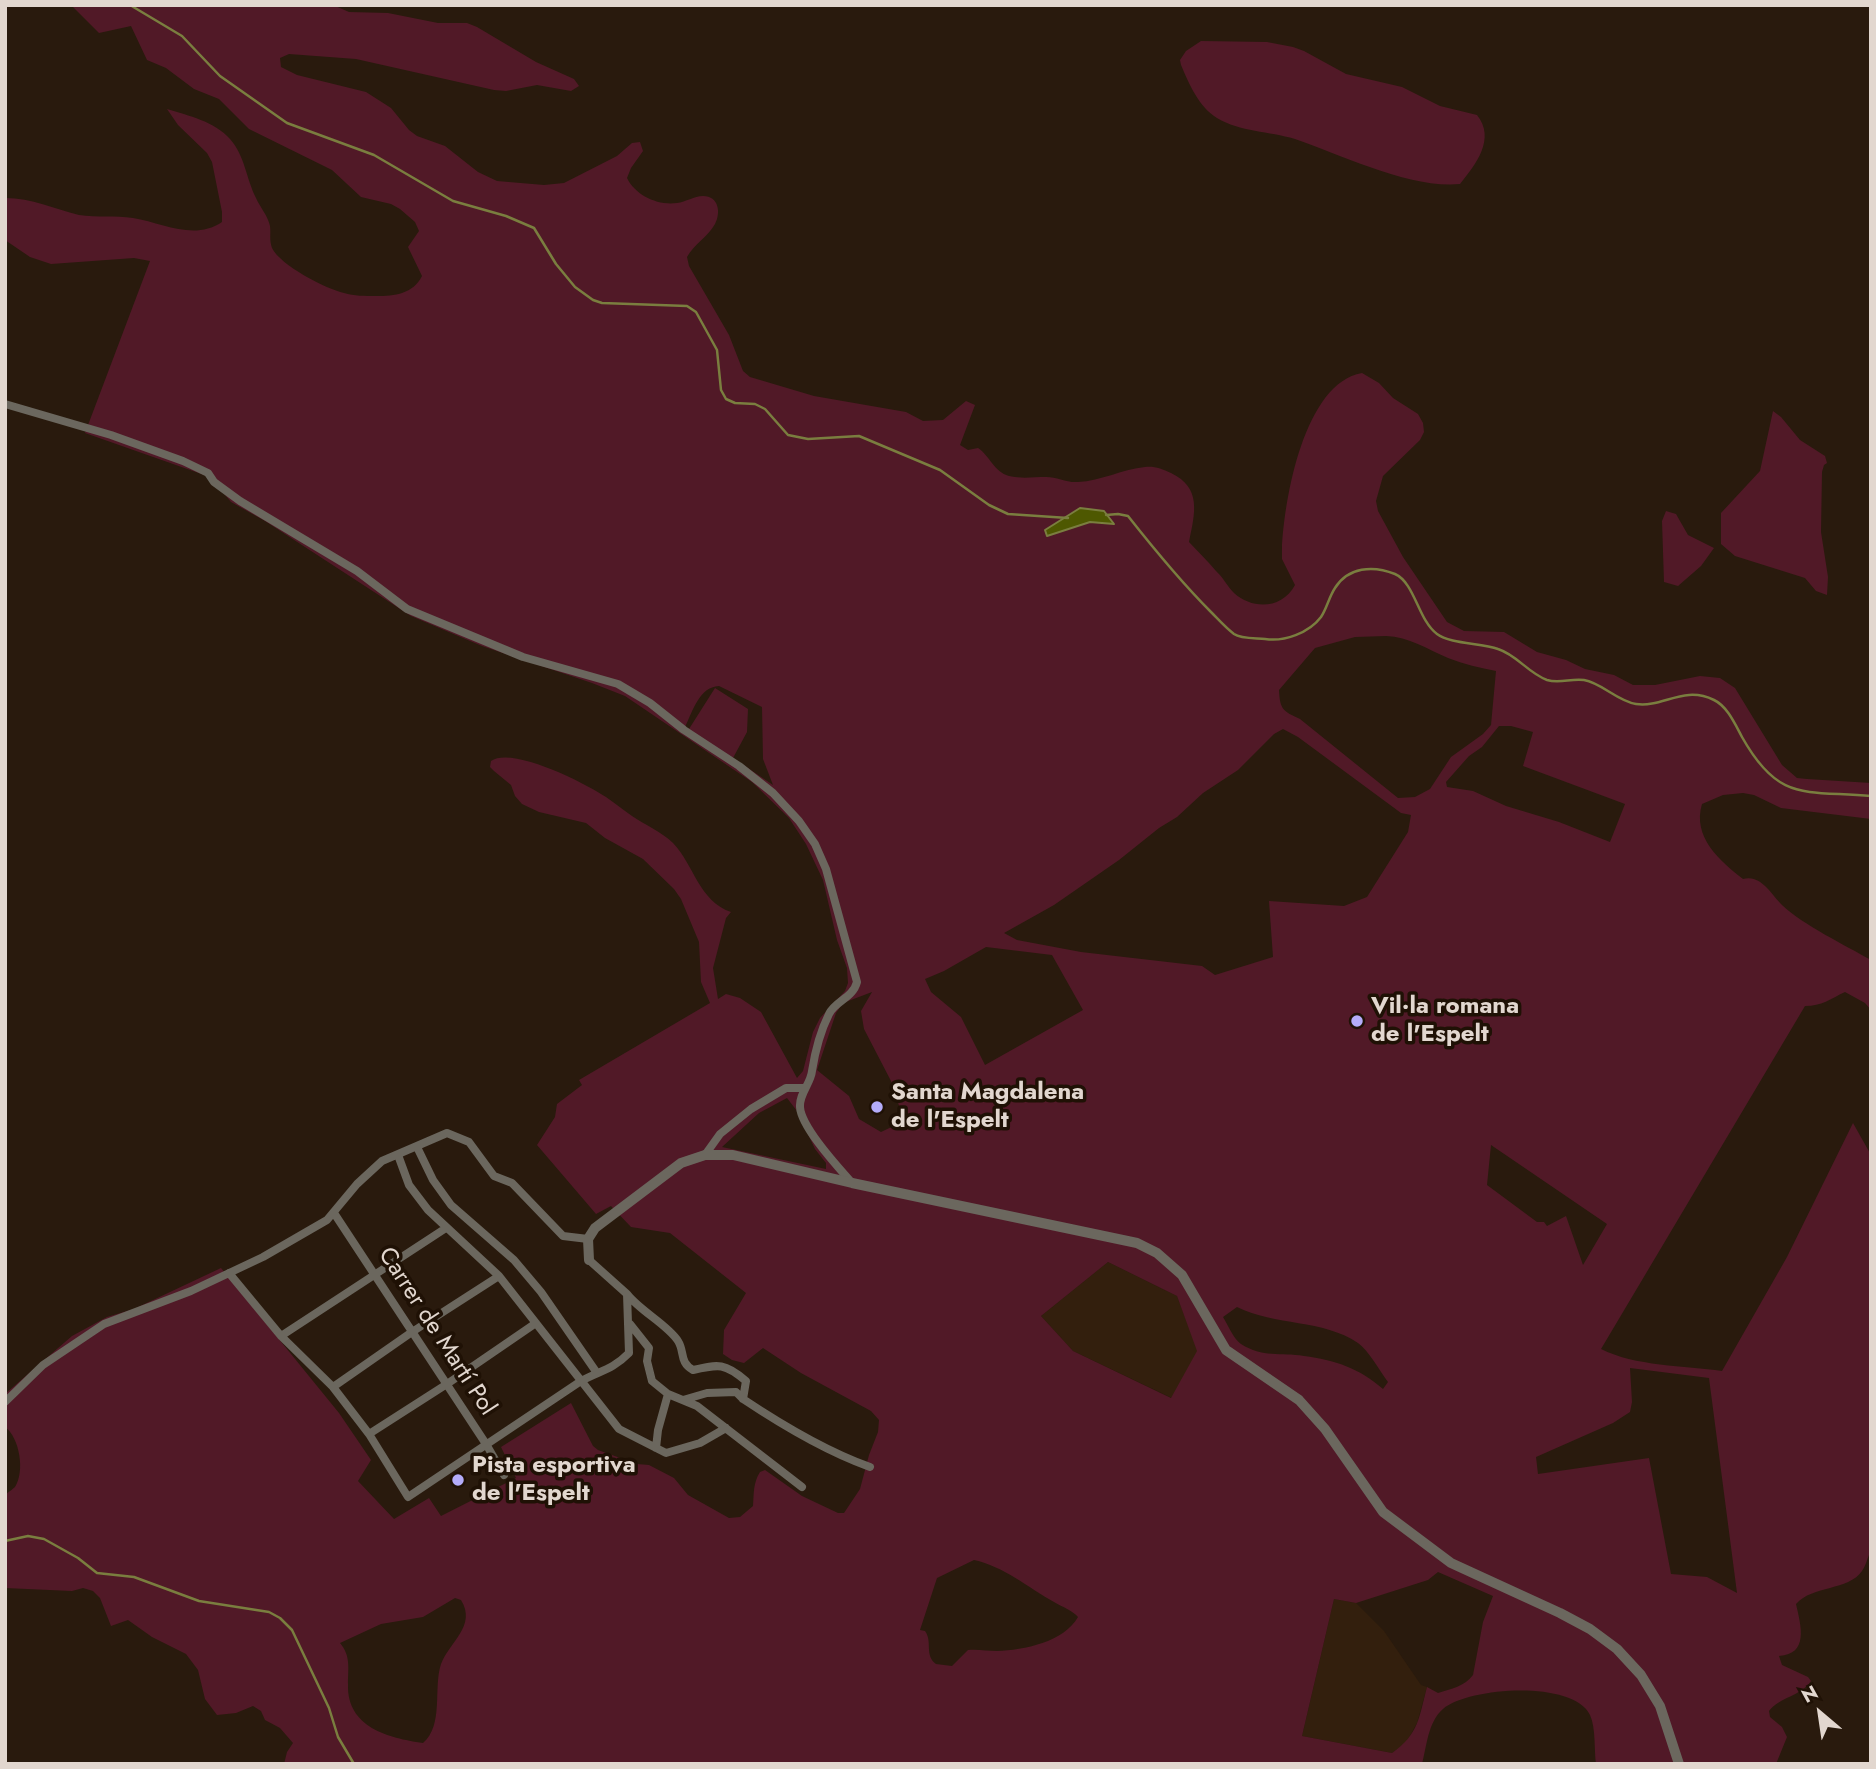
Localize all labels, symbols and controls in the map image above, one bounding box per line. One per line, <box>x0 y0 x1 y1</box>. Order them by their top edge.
place label: Vil·la romana de l'Espelt <box>1371 993 1519 1049</box>
marker: Vil·la romana de l'Espelt <box>1349 1013 1365 1029</box>
place label: Santa Magdalena de l'Espelt <box>891 1079 1084 1135</box>
marker: Santa Magdalena de l'Espelt <box>869 1099 885 1115</box>
street label: Carrer de Martí Pol <box>371 1243 501 1421</box>
place label: Pista esportiva de l'Espelt <box>472 1452 636 1508</box>
marker: Pista esportiva de l'Espelt <box>450 1472 466 1488</box>
north arrow <box>1785 1678 1855 1748</box>
text: N <box>1796 1679 1823 1710</box>

